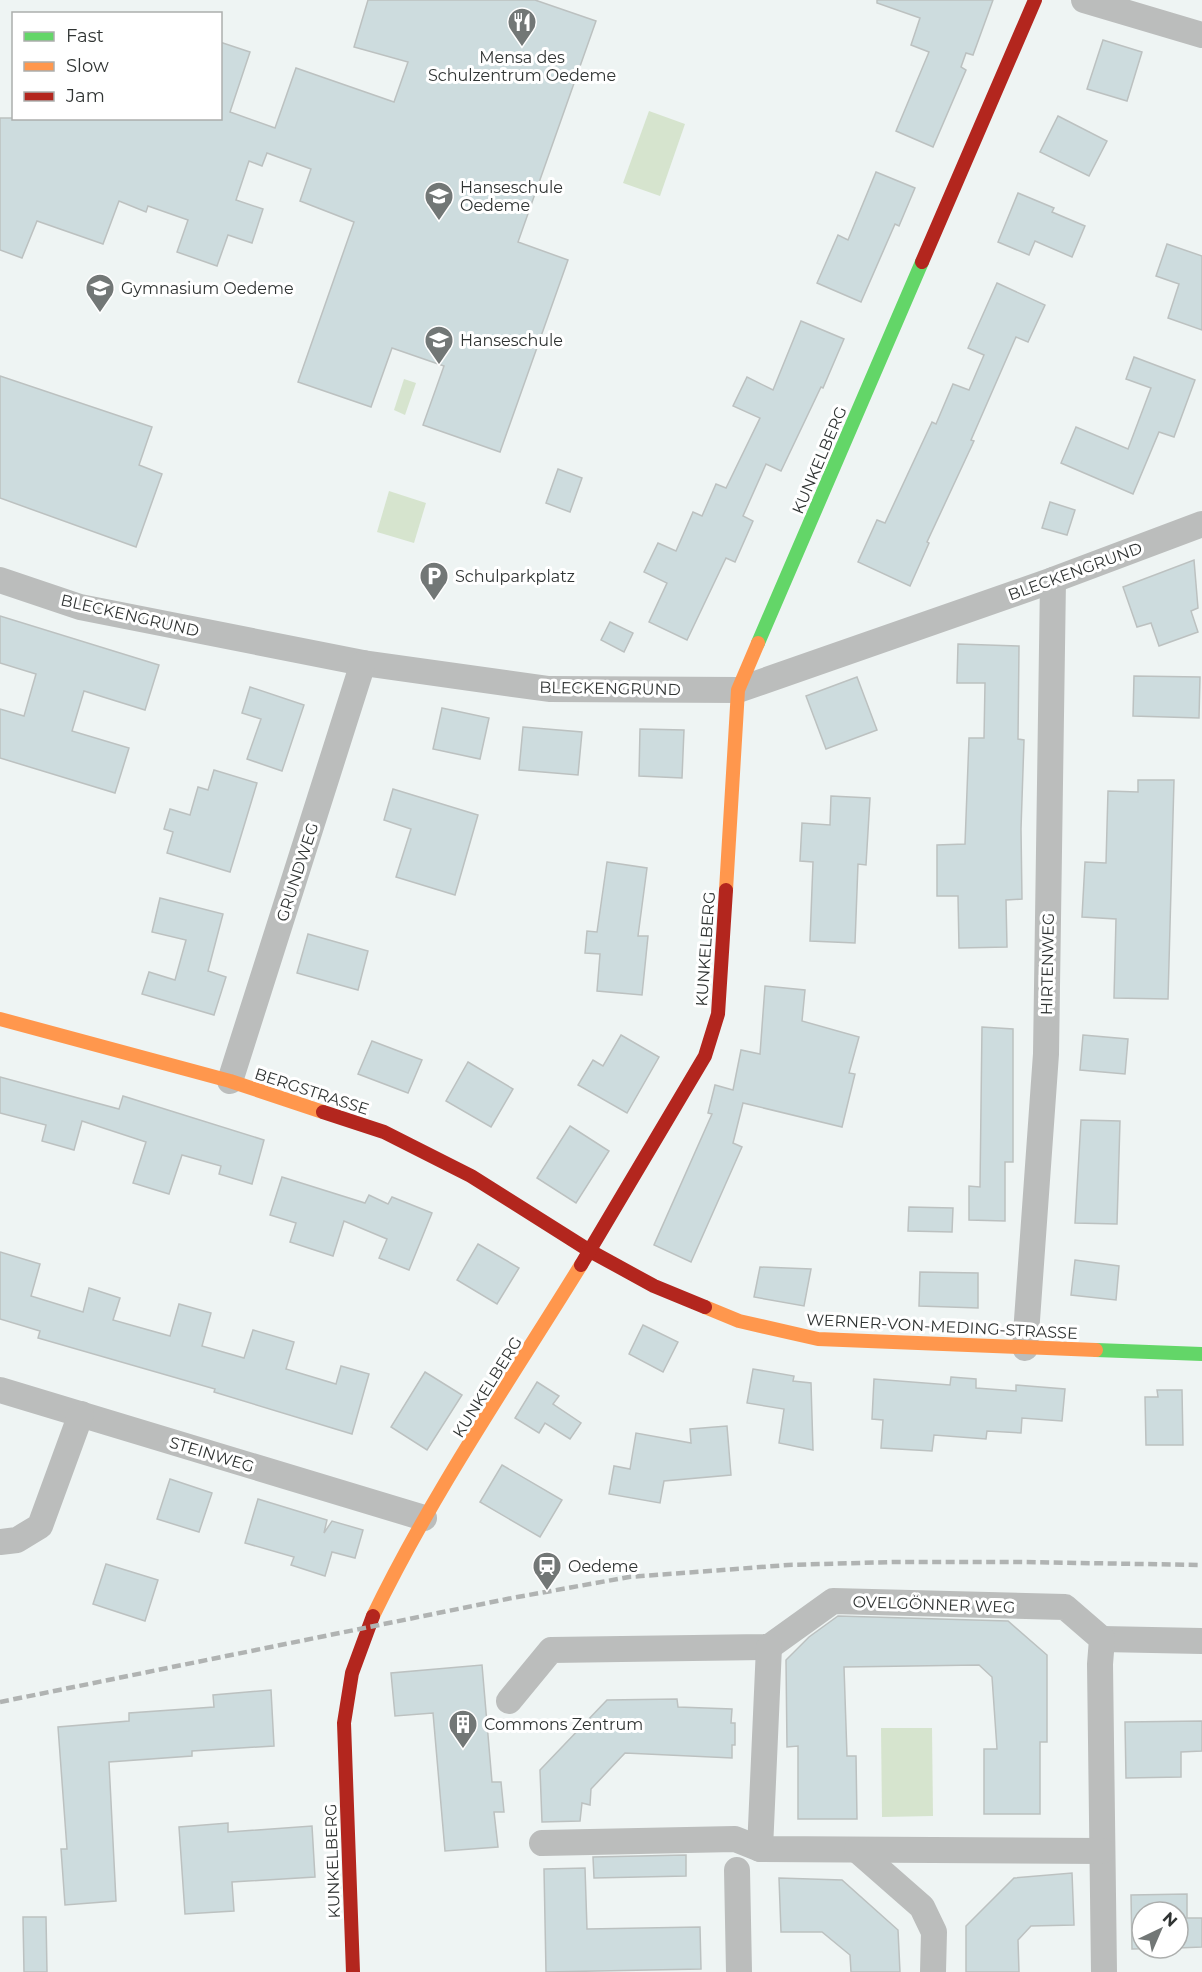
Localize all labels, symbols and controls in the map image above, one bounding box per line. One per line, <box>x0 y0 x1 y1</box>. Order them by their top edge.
restaurant icon: Mensa des Schulzentrum Oedeme <box>506 6 538 48</box>
legend <box>12 12 222 120</box>
text: Fast <box>66 25 104 47</box>
place label: Mensa des Schulzentrum Oedeme <box>428 48 616 85</box>
text: Slow <box>66 55 109 77</box>
text: Jam <box>65 85 105 107</box>
place label: Hanseschule Oedeme <box>460 178 563 215</box>
school or university icon: Hanseschule Oedeme <box>423 180 455 222</box>
school or university icon: Gymnasium Oedeme <box>84 272 116 314</box>
place label: Gymnasium Oedeme <box>121 279 294 298</box>
school or university icon: Hanseschule <box>423 324 455 366</box>
place label: Hanseschule <box>460 331 563 350</box>
street label: KUNKELBERG <box>788 404 851 517</box>
street label: BLECKENGRUND <box>1005 538 1145 605</box>
parking icon: Schulparkplatz <box>418 560 450 602</box>
place label: Schulparkplatz <box>455 567 575 586</box>
street label: BLECKENGRUND <box>59 590 201 641</box>
street label: BLECKENGRUND <box>539 678 681 699</box>
street label: GRUNDWEG <box>273 820 322 924</box>
street label: KUNKELBERG <box>692 891 719 1007</box>
street label: HIRTENWEG <box>1037 913 1058 1015</box>
street label: BERGSTRASSE <box>252 1064 371 1119</box>
street label: WERNER-VON-MEDING-STRASSE <box>806 1310 1078 1343</box>
street label: KUNKELBERG <box>449 1333 526 1441</box>
street label: STEINWEG <box>167 1433 257 1476</box>
station icon: Oedeme <box>531 1550 563 1592</box>
place label: Oedeme <box>568 1557 638 1576</box>
street label: OVELGÖNNER WEG <box>852 1591 1016 1617</box>
building icon: Commons Zentrum <box>447 1708 479 1750</box>
place label: Commons Zentrum <box>484 1715 643 1734</box>
street label: KUNKELBERG <box>321 1803 344 1919</box>
north arrow <box>1130 1900 1190 1960</box>
text: N <box>1159 1908 1181 1931</box>

